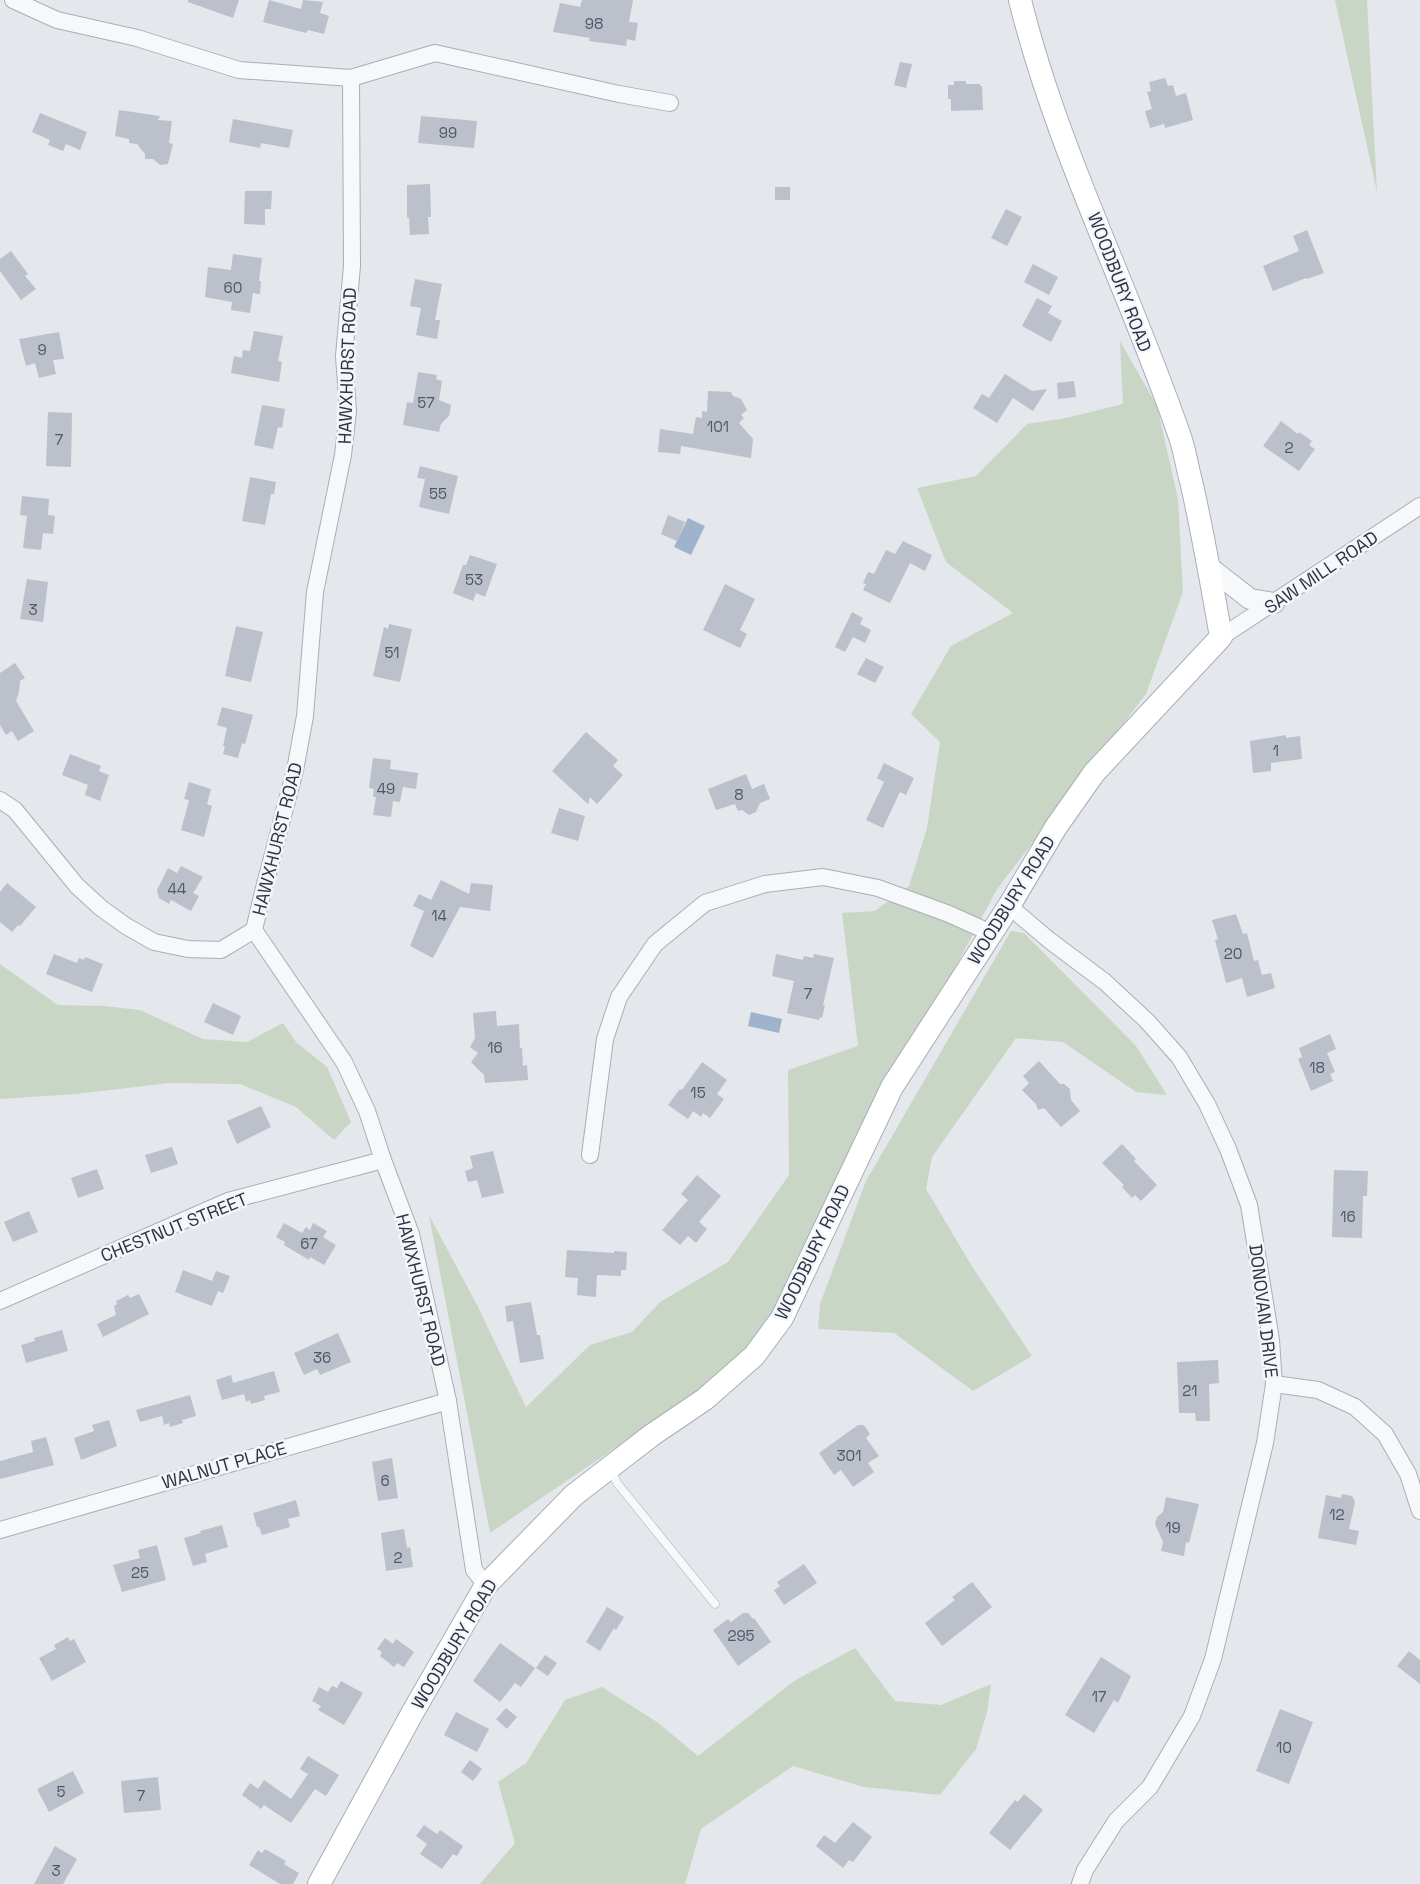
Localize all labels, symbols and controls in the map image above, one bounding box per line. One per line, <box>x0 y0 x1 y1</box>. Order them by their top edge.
house number: 98 <box>585 14 603 33</box>
house number: 99 <box>439 123 457 142</box>
street label: WOODBURY ROAD <box>1083 209 1157 355</box>
house number: 60 <box>224 278 242 297</box>
street label: HAWXHURST ROAD <box>333 287 361 445</box>
house number: 9 <box>37 340 47 359</box>
house number: 57 <box>417 393 435 412</box>
house number: 101 <box>707 417 729 436</box>
house number: 7 <box>55 430 63 449</box>
house number: 2 <box>1284 438 1294 457</box>
house number: 55 <box>429 484 447 503</box>
street label: SAW MILL ROAD <box>1260 525 1382 619</box>
house number: 53 <box>465 570 483 589</box>
house number: 3 <box>28 600 38 619</box>
house number: 51 <box>384 643 400 662</box>
house number: 1 <box>1273 741 1279 760</box>
street label: HAWXHURST ROAD <box>247 760 307 918</box>
house number: 49 <box>377 779 395 798</box>
house number: 8 <box>734 785 744 804</box>
street label: WOODBURY ROAD <box>962 831 1060 969</box>
house number: 44 <box>168 879 186 898</box>
house number: 14 <box>431 906 447 925</box>
house number: 20 <box>1224 944 1242 963</box>
house number: 7 <box>804 984 812 1003</box>
house number: 16 <box>487 1038 503 1057</box>
house number: 18 <box>1309 1058 1325 1077</box>
house number: 15 <box>690 1083 706 1102</box>
street label: WOODBURY ROAD <box>769 1181 855 1323</box>
street label: CHESTNUT STREET <box>97 1187 251 1267</box>
house number: 16 <box>1340 1207 1356 1226</box>
street label: HAWXHURST ROAD <box>391 1211 451 1369</box>
house number: 67 <box>300 1234 318 1253</box>
street label: DONOVAN DRIVE <box>1244 1243 1284 1379</box>
house number: 36 <box>313 1348 331 1367</box>
house number: 21 <box>1182 1381 1198 1400</box>
street label: WALNUT PLACE <box>159 1436 289 1494</box>
house number: 301 <box>837 1446 861 1465</box>
house number: 6 <box>380 1471 390 1490</box>
house number: 12 <box>1329 1505 1345 1524</box>
house number: 19 <box>1165 1518 1181 1537</box>
house number: 2 <box>393 1548 403 1567</box>
house number: 25 <box>131 1563 149 1582</box>
street label: WOODBURY ROAD <box>406 1575 502 1713</box>
house number: 295 <box>727 1626 755 1645</box>
house number: 17 <box>1092 1687 1106 1706</box>
house number: 10 <box>1276 1738 1292 1757</box>
house number: 5 <box>57 1782 66 1801</box>
house number: 7 <box>137 1786 145 1805</box>
house number: 3 <box>51 1861 61 1880</box>

